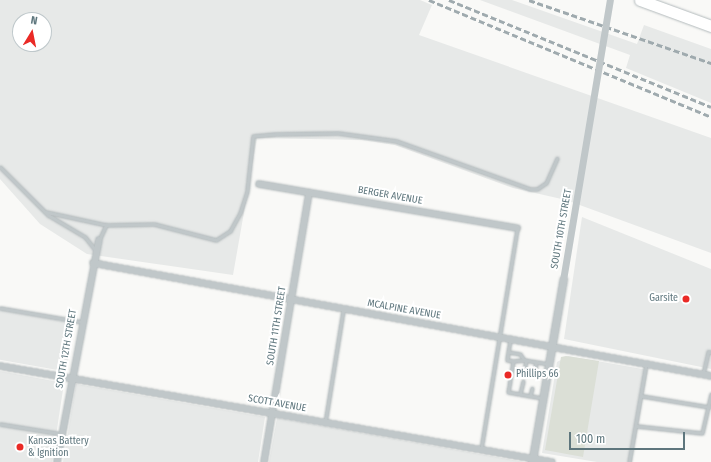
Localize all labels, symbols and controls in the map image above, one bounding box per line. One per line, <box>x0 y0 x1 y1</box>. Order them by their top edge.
north arrow <box>12 12 52 52</box>
text: N <box>30 14 38 28</box>
street label: BERGER AVENUE <box>357 184 423 208</box>
street label: SOUTH 10TH STREET <box>549 188 575 270</box>
street label: SOUTH 11TH STREET <box>265 286 289 366</box>
place label: Garsite <box>649 293 678 305</box>
marker: Garsite <box>681 294 691 304</box>
street label: MCALPINE AVENUE <box>366 298 442 322</box>
street label: SOUTH 12TH STREET <box>54 308 80 390</box>
place label: Phillips 66 <box>516 369 558 381</box>
marker: Phillips 66 <box>503 370 513 380</box>
street label: SCOTT AVENUE <box>247 393 307 415</box>
scale bar <box>571 424 687 450</box>
text: 100 m <box>576 432 605 446</box>
place label: Kansas Battery & Ignition <box>28 435 89 458</box>
marker: Kansas Battery & Ignition <box>15 442 25 452</box>

